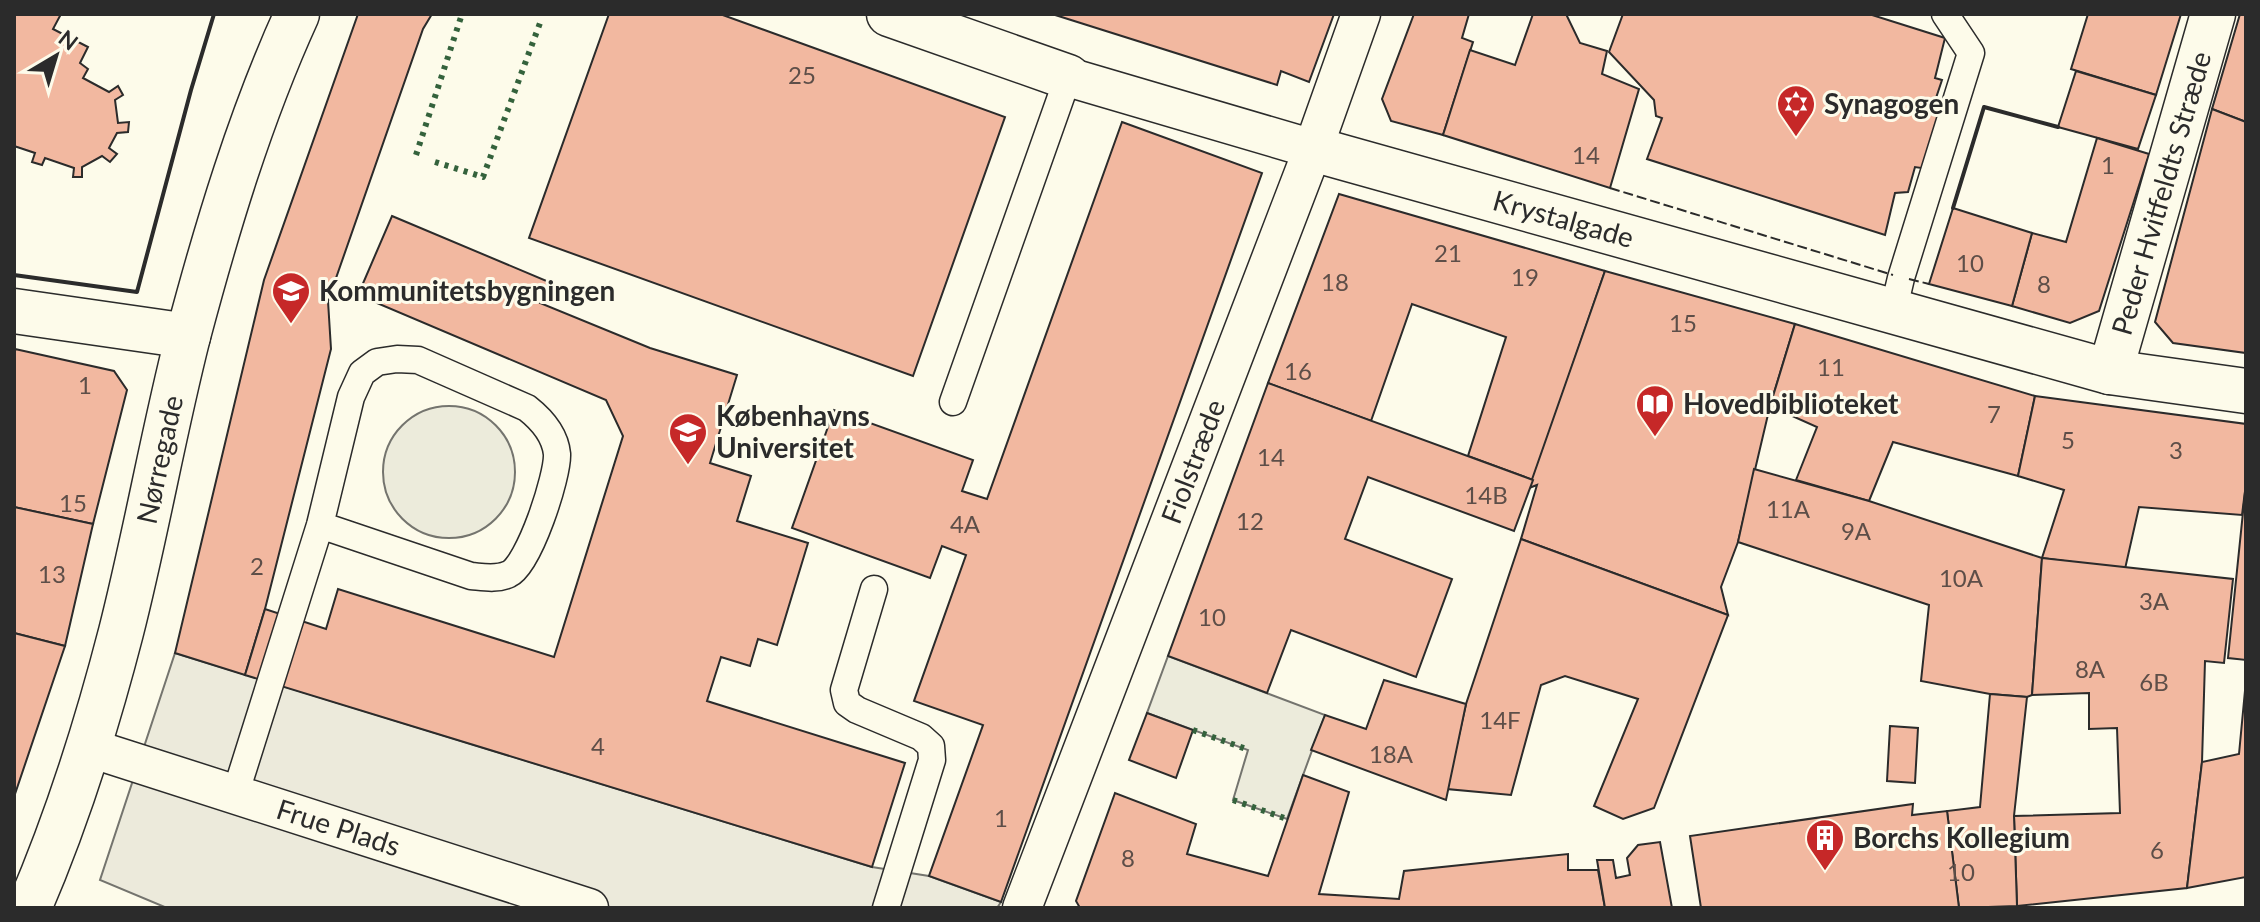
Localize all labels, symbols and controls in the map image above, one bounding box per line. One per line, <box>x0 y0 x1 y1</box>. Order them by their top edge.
north arrow <box>16 16 96 96</box>
text: N <box>54 24 84 56</box>
street label: Peder Hvitfeldts Stræde <box>2104 47 2217 339</box>
house number: 25 <box>788 60 816 89</box>
synagogue icon: Synagogen <box>1775 83 1817 138</box>
place label: Synagogen <box>1824 86 1959 120</box>
house number: 14 <box>1572 140 1600 169</box>
house number: 1 <box>2101 150 2115 179</box>
street label: Krystalgade <box>1489 182 1638 254</box>
house number: 21 <box>1434 238 1462 267</box>
house number: 10 <box>1956 248 1984 277</box>
house number: 19 <box>1511 262 1539 291</box>
house number: 18 <box>1321 267 1349 296</box>
house number: 8 <box>2037 269 2051 298</box>
school or university icon: Kommunitetsbygningen <box>270 270 312 325</box>
place label: Kommunitetsbygningen <box>319 273 615 307</box>
house number: 15 <box>1669 308 1697 337</box>
house number: 11 <box>1817 352 1845 381</box>
house number: 16 <box>1284 356 1312 385</box>
house number: 1 <box>78 370 92 399</box>
library icon: Hovedbiblioteket <box>1634 383 1676 438</box>
place label: Hovedbiblioteket <box>1683 386 1899 420</box>
street label: Nørregade <box>129 392 189 527</box>
street label: Fiolstræde <box>1153 394 1231 528</box>
place label: Københavns Universitet <box>716 398 870 464</box>
house number: 7 <box>1987 399 2001 428</box>
school or university icon: Københavns Universitet <box>667 411 709 466</box>
house number: 5 <box>2061 425 2075 454</box>
house number: 3 <box>2169 435 2183 464</box>
house number: 14 <box>1257 442 1285 471</box>
house number: 14B <box>1464 480 1508 509</box>
house number: 15 <box>59 488 87 517</box>
house number: 11A <box>1766 494 1811 523</box>
house number: 12 <box>1236 506 1264 535</box>
house number: 4A <box>950 509 981 538</box>
house number: 9A <box>1841 516 1872 545</box>
house number: 2 <box>250 551 264 580</box>
house number: 13 <box>38 559 66 588</box>
house number: 10A <box>1939 563 1984 592</box>
house number: 3A <box>2139 586 2170 615</box>
house number: 10 <box>1198 602 1226 631</box>
house number: 8A <box>2075 654 2106 683</box>
house number: 6B <box>2139 667 2169 696</box>
house number: 14F <box>1479 705 1521 734</box>
house number: 4 <box>591 731 605 760</box>
house number: 18A <box>1369 739 1414 768</box>
street label: Frue Plads <box>273 791 405 862</box>
house number: 1 <box>994 803 1008 832</box>
building icon: Borchs Kollegium <box>1804 817 1846 872</box>
place label: Borchs Kollegium <box>1853 820 2070 854</box>
house number: 6 <box>2150 835 2164 864</box>
house number: 8 <box>1121 843 1135 872</box>
house number: 10 <box>1947 857 1975 886</box>

